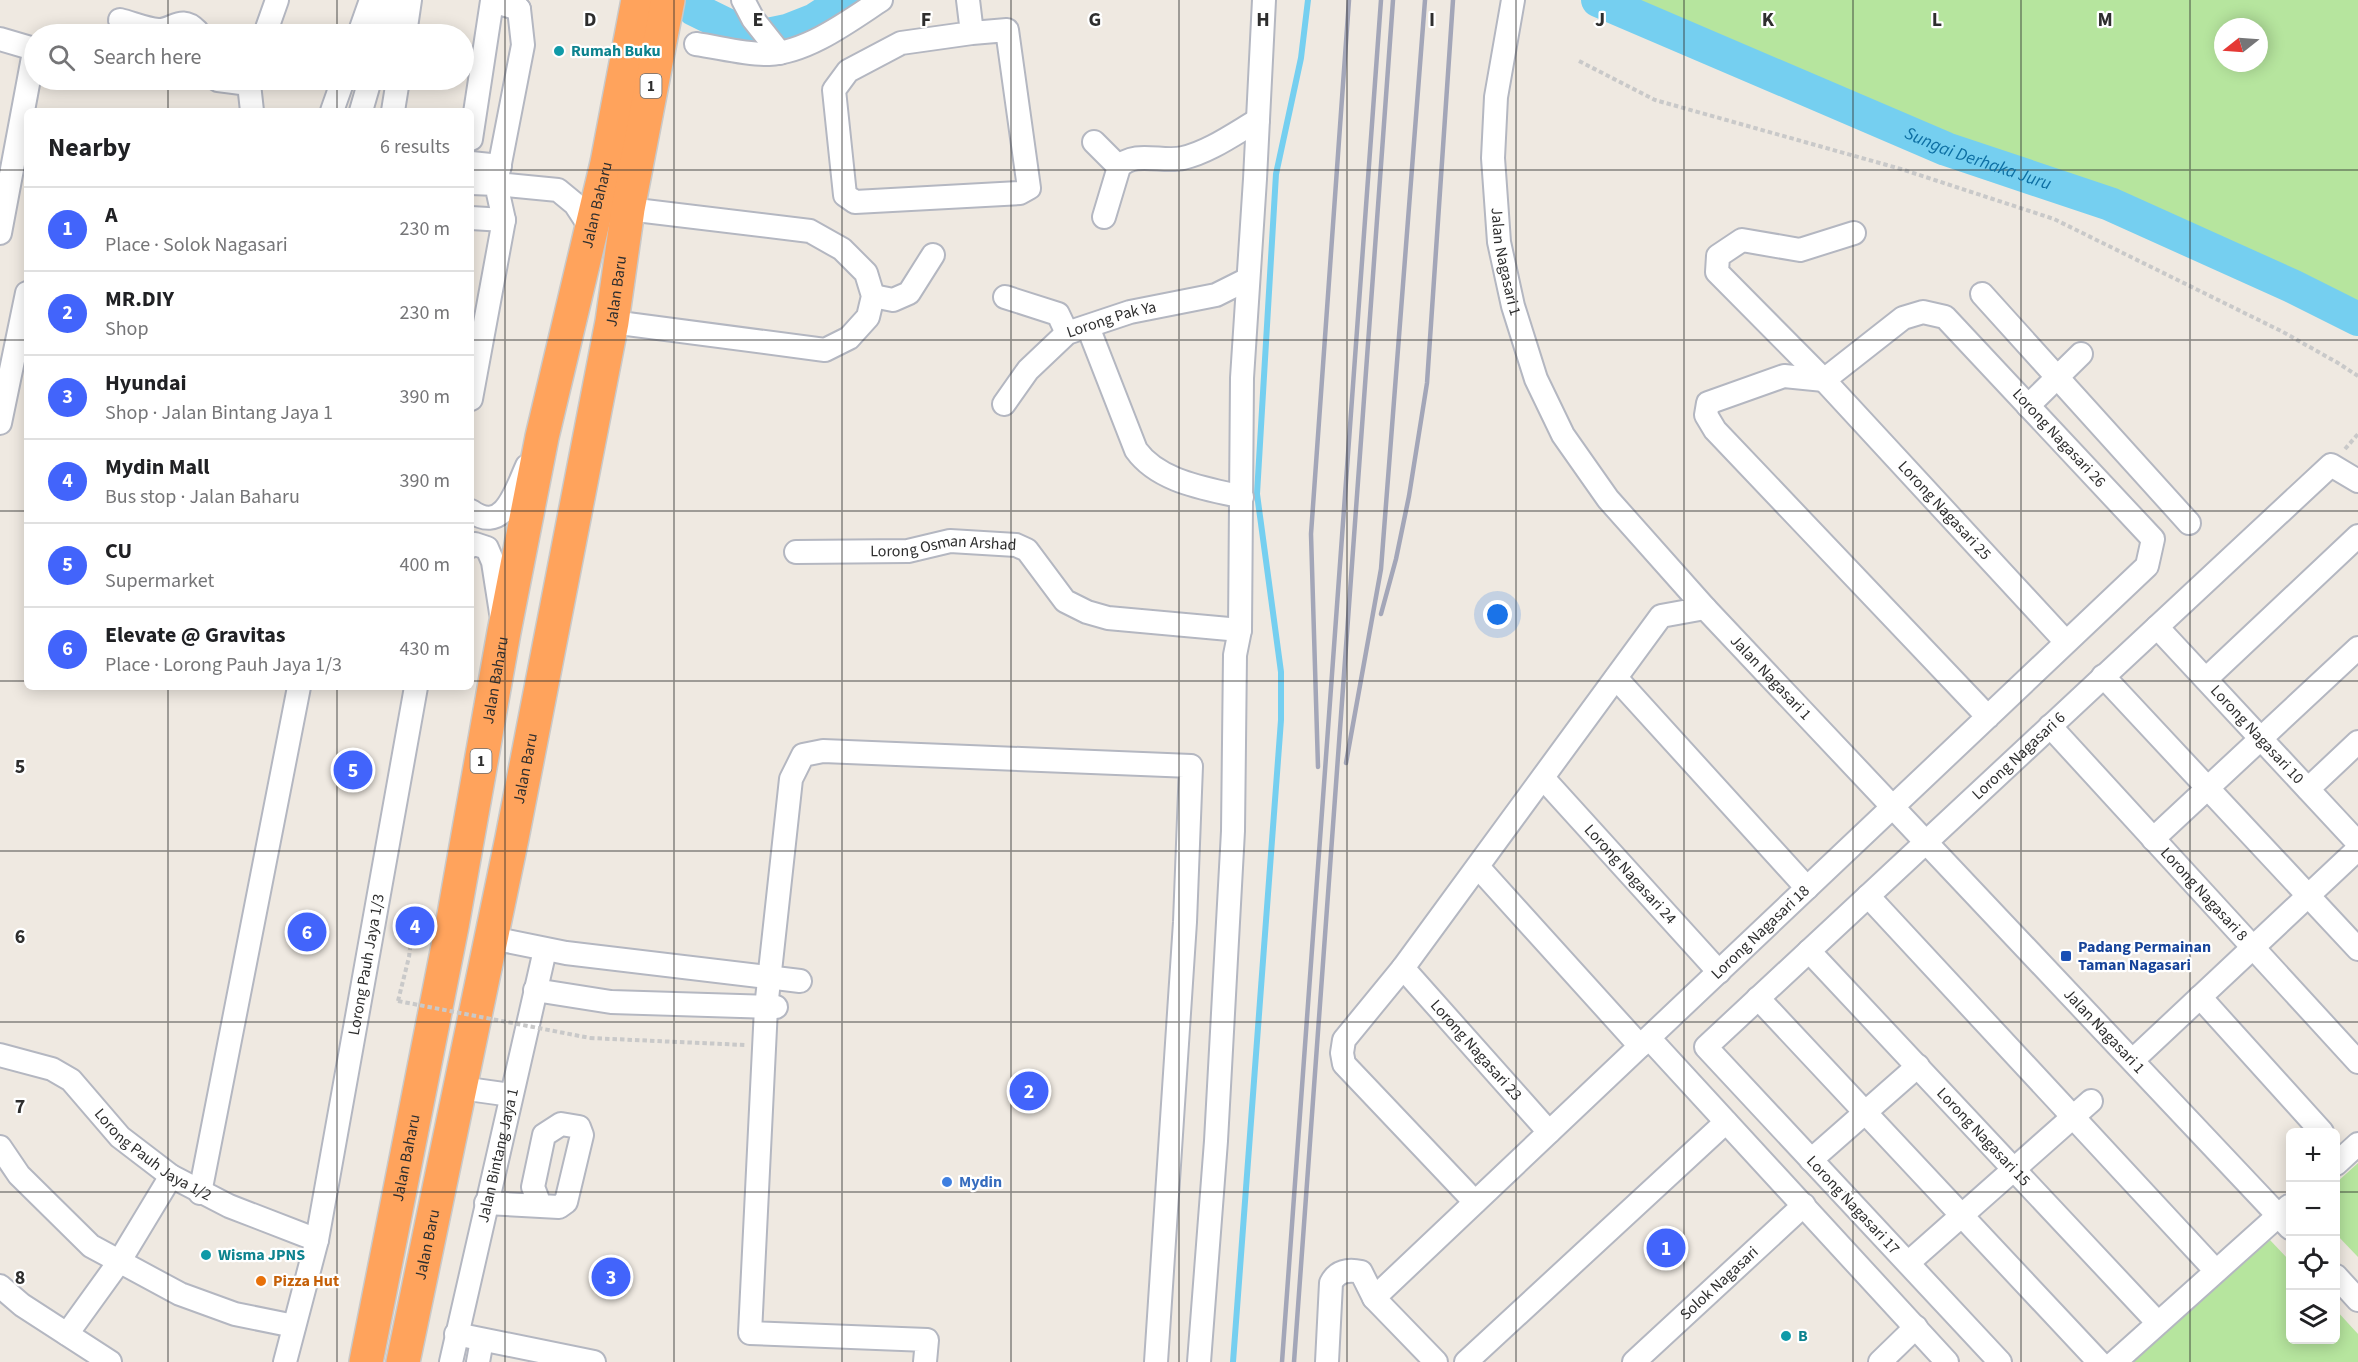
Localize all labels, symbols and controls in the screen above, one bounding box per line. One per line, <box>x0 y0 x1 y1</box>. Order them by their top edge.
text: D <box>584 6 596 34</box>
text: E <box>753 6 763 34</box>
text: F <box>921 6 931 34</box>
text: G <box>1089 6 1101 34</box>
text: H <box>1256 6 1270 34</box>
text: I <box>1429 6 1435 34</box>
text: J <box>1595 6 1605 34</box>
text: K <box>1762 6 1775 34</box>
text: L <box>1932 6 1942 34</box>
text: M <box>2097 6 2113 34</box>
north arrow <box>2214 18 2268 72</box>
search box <box>24 24 474 90</box>
place label: Rumah Buku <box>571 40 661 62</box>
icon: search <box>45 41 78 74</box>
text: Search here <box>93 41 201 73</box>
marker: Rumah Buku <box>552 44 566 58</box>
road number: 1 <box>640 74 662 98</box>
water label: Sungai Derhaka Juru <box>1901 120 2055 196</box>
text: Nearby <box>48 129 131 166</box>
text: 6 results <box>380 133 450 161</box>
street label: Jalan Baharu <box>576 159 618 251</box>
text: A <box>105 199 118 231</box>
street label: Jalan Nagasari 1 <box>1486 207 1526 318</box>
text: 1 <box>62 215 73 243</box>
text: 230 m <box>400 215 450 243</box>
text: Place · Solok Nagasari <box>105 231 288 259</box>
street label: Jalan Baru <box>600 254 632 329</box>
text: MR.DIY <box>105 283 174 315</box>
street label: Lorong Pak Ya <box>1064 296 1158 343</box>
text: 2 <box>62 299 73 327</box>
text: 230 m <box>400 299 450 327</box>
text: Shop <box>105 315 149 343</box>
text: Hyundai <box>105 367 187 399</box>
text: 3 <box>62 383 73 411</box>
text: 390 m <box>400 383 450 411</box>
street label: Lorong Nagasari 26 <box>2007 384 2111 492</box>
text: Shop · Jalan Bintang Jaya 1 <box>105 399 333 427</box>
text: Mydin Mall <box>105 451 210 483</box>
street label: Lorong Nagasari 25 <box>1893 456 1996 565</box>
text: 4 <box>62 467 73 495</box>
text: 390 m <box>400 467 450 495</box>
text: Bus stop · Jalan Baharu <box>105 483 300 511</box>
street label: Lorong Osman Arshad <box>870 530 1017 562</box>
text: CU <box>105 535 132 567</box>
text: 5 <box>62 551 73 579</box>
text: 400 m <box>400 551 450 579</box>
text: Supermarket <box>105 567 214 595</box>
your location <box>1483 600 1512 629</box>
text: Elevate @ Gravitas <box>105 619 286 651</box>
street label: Jalan Nagasari 1 <box>1725 630 1816 725</box>
text: 6 <box>62 635 73 663</box>
text: 430 m <box>400 635 450 663</box>
street label: Jalan Baharu <box>477 635 514 726</box>
text: Place · Lorong Pauh Jaya 1/3 <box>105 651 342 679</box>
street label: Lorong Nagasari 10 <box>2205 680 2309 789</box>
street label: Lorong Nagasari 6 <box>1967 707 2070 805</box>
street label: Jalan Baru <box>508 731 543 806</box>
pin: 5 <box>334 748 372 792</box>
road number: 1 <box>470 749 492 773</box>
text: 5 <box>15 753 25 781</box>
street label: Lorong Nagasari 24 <box>1579 819 1682 929</box>
street label: Lorong Nagasari 8 <box>2155 842 2253 946</box>
street label: Lorong Nagasari 18 <box>1706 880 1814 984</box>
street label: Lorong Pauh Jaya 1/3 <box>343 892 390 1037</box>
pin: 4 <box>396 904 434 948</box>
pin: 6 <box>288 910 326 954</box>
text: 6 <box>15 923 25 951</box>
place label: Padang Permainan Taman Nagasari <box>2078 936 2211 976</box>
marker: Padang Permainan Taman Nagasari <box>2059 949 2073 963</box>
street label: Jalan Nagasari 1 <box>2059 984 2150 1079</box>
street label: Lorong Nagasari 23 <box>1425 995 1527 1105</box>
pin: 2 <box>1010 1068 1048 1114</box>
street label: Lorong Nagasari 15 <box>1932 1083 2035 1191</box>
street label: Jalan Bintang Jaya 1 <box>472 1086 524 1225</box>
text: 7 <box>15 1093 25 1121</box>
street label: Lorong Pauh Jaya 1/2 <box>89 1104 216 1206</box>
street label: Jalan Baharu <box>387 1112 426 1203</box>
map controls <box>2286 1128 2340 1344</box>
button: + <box>2286 1128 2340 1182</box>
street label: Lorong Nagasari 17 <box>1801 1151 1905 1259</box>
place label: Mydin <box>959 1171 1002 1193</box>
marker: Mydin <box>940 1175 954 1189</box>
button: − <box>2286 1182 2340 1236</box>
street label: Jalan Baru <box>409 1207 446 1282</box>
pin: 1 <box>1646 1226 1686 1270</box>
button: locate <box>2286 1236 2340 1290</box>
street label: Solok Nagasari <box>1675 1241 1763 1325</box>
place label: Wisma JPNS <box>218 1244 305 1266</box>
marker: Wisma JPNS <box>199 1248 213 1262</box>
pin: 3 <box>592 1254 630 1300</box>
text: 8 <box>15 1264 25 1292</box>
place label: Pizza Hut <box>273 1270 339 1292</box>
marker: Pizza Hut <box>254 1274 268 1288</box>
button: layers <box>2286 1290 2340 1344</box>
place label: B <box>1798 1325 1808 1347</box>
marker: B <box>1779 1329 1793 1343</box>

